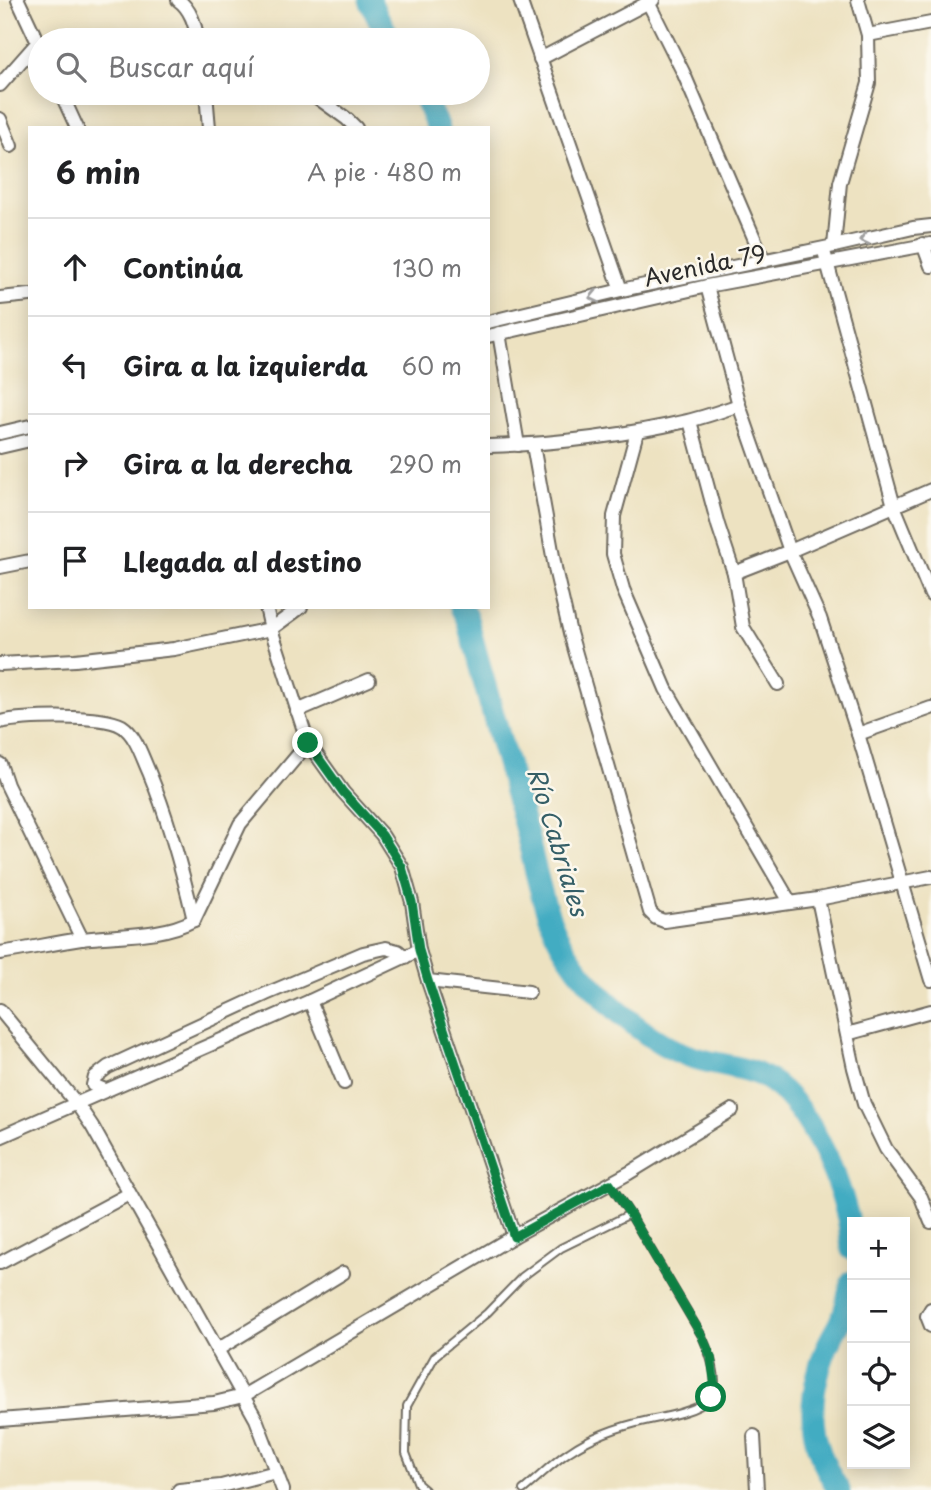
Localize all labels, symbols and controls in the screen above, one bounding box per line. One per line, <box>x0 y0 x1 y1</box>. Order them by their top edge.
search box <box>28 28 490 105</box>
text: Buscar aquí <box>108 47 254 86</box>
icon: search <box>52 48 90 86</box>
text: 6 min <box>56 149 141 194</box>
text: A pie · 480 m <box>307 154 462 189</box>
one-way arrow <box>858 231 870 245</box>
street label: Avenida 79 <box>641 235 769 295</box>
icon: ahead <box>56 248 94 286</box>
text: Continúa <box>123 248 243 287</box>
text: 130 m <box>392 250 462 285</box>
one-way arrow <box>588 289 600 303</box>
icon: left <box>56 346 94 384</box>
text: Gira a la izquierda <box>123 346 368 385</box>
text: 60 m <box>402 348 462 383</box>
icon: right <box>56 444 94 482</box>
text: Gira a la derecha <box>123 444 353 483</box>
text: 290 m <box>389 446 462 481</box>
icon: arrive <box>56 542 94 580</box>
text: Llegada al destino <box>123 542 362 581</box>
route end <box>292 727 323 758</box>
water label: Río Cabriales <box>519 763 599 922</box>
map controls <box>847 1217 910 1469</box>
button: + <box>847 1217 910 1280</box>
button: − <box>847 1280 910 1343</box>
button: locate <box>847 1343 910 1406</box>
route start <box>695 1381 726 1412</box>
button: layers <box>847 1406 910 1469</box>

